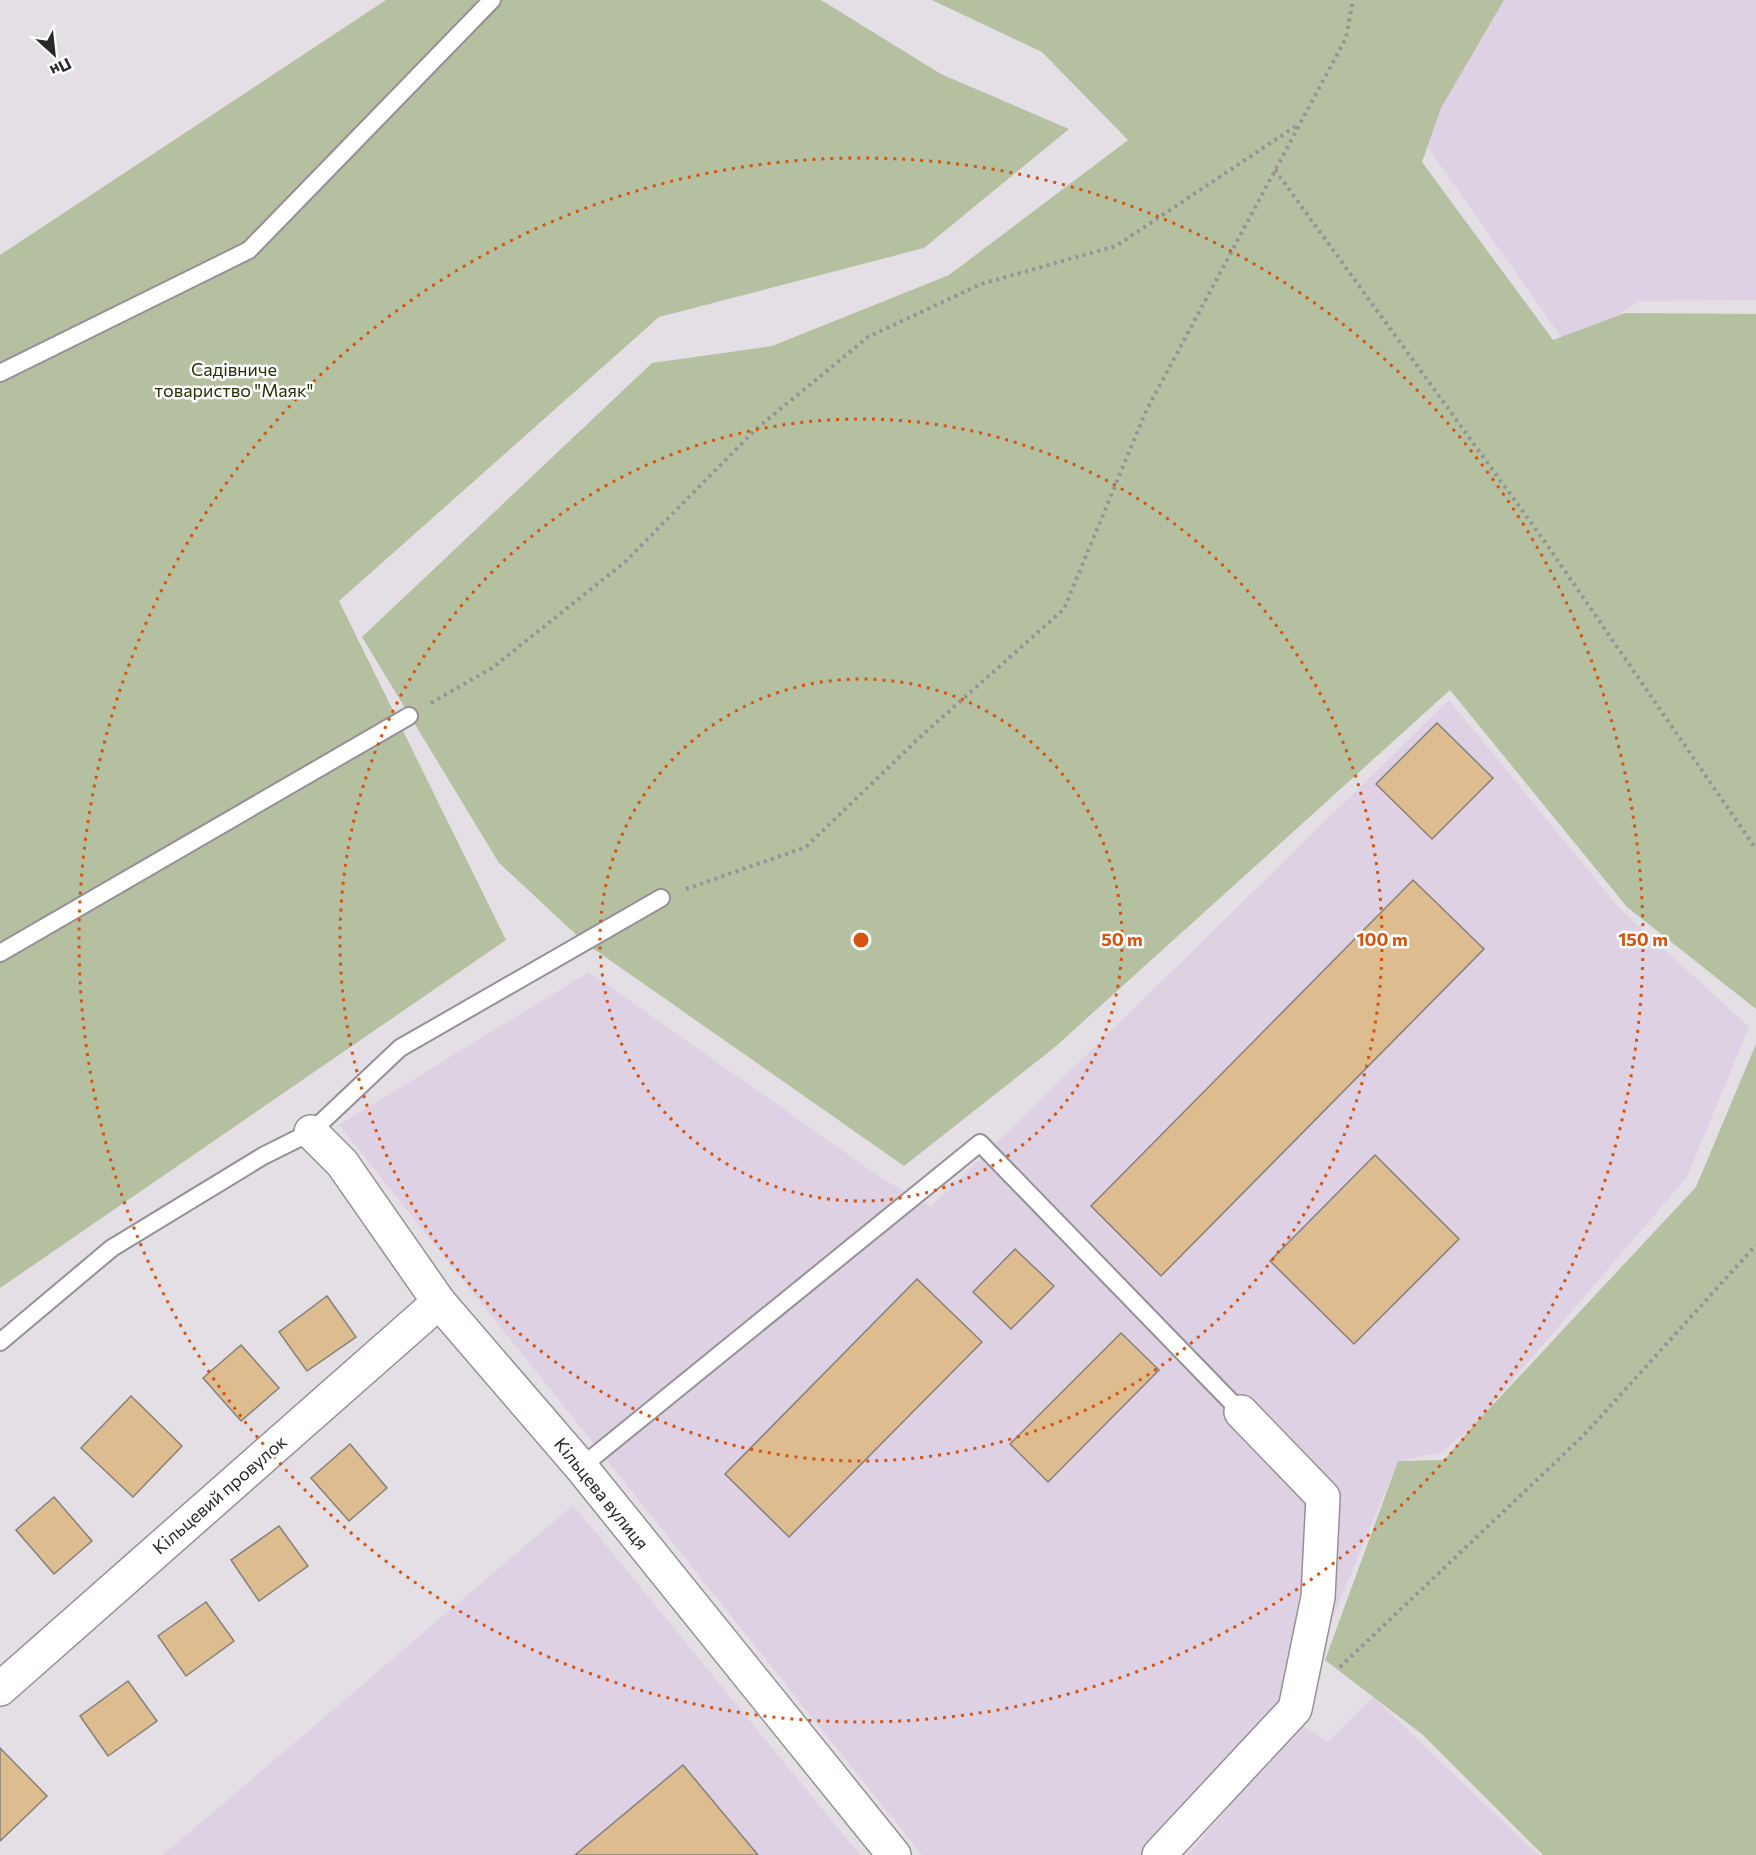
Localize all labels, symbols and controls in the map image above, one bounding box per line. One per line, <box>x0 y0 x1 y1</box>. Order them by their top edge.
north arrow <box>24 24 84 84</box>
text: Пн <box>47 55 75 81</box>
park label: Садівниче товариство "Маяк" <box>155 358 313 401</box>
text: 50 m <box>1101 928 1143 950</box>
text: 100 m <box>1356 928 1408 950</box>
text: 150 m <box>1618 928 1668 950</box>
centre of rings <box>851 930 871 950</box>
street label: Кільцевий провулок <box>148 1430 291 1558</box>
street label: Кільцева вулиця <box>550 1433 654 1554</box>

